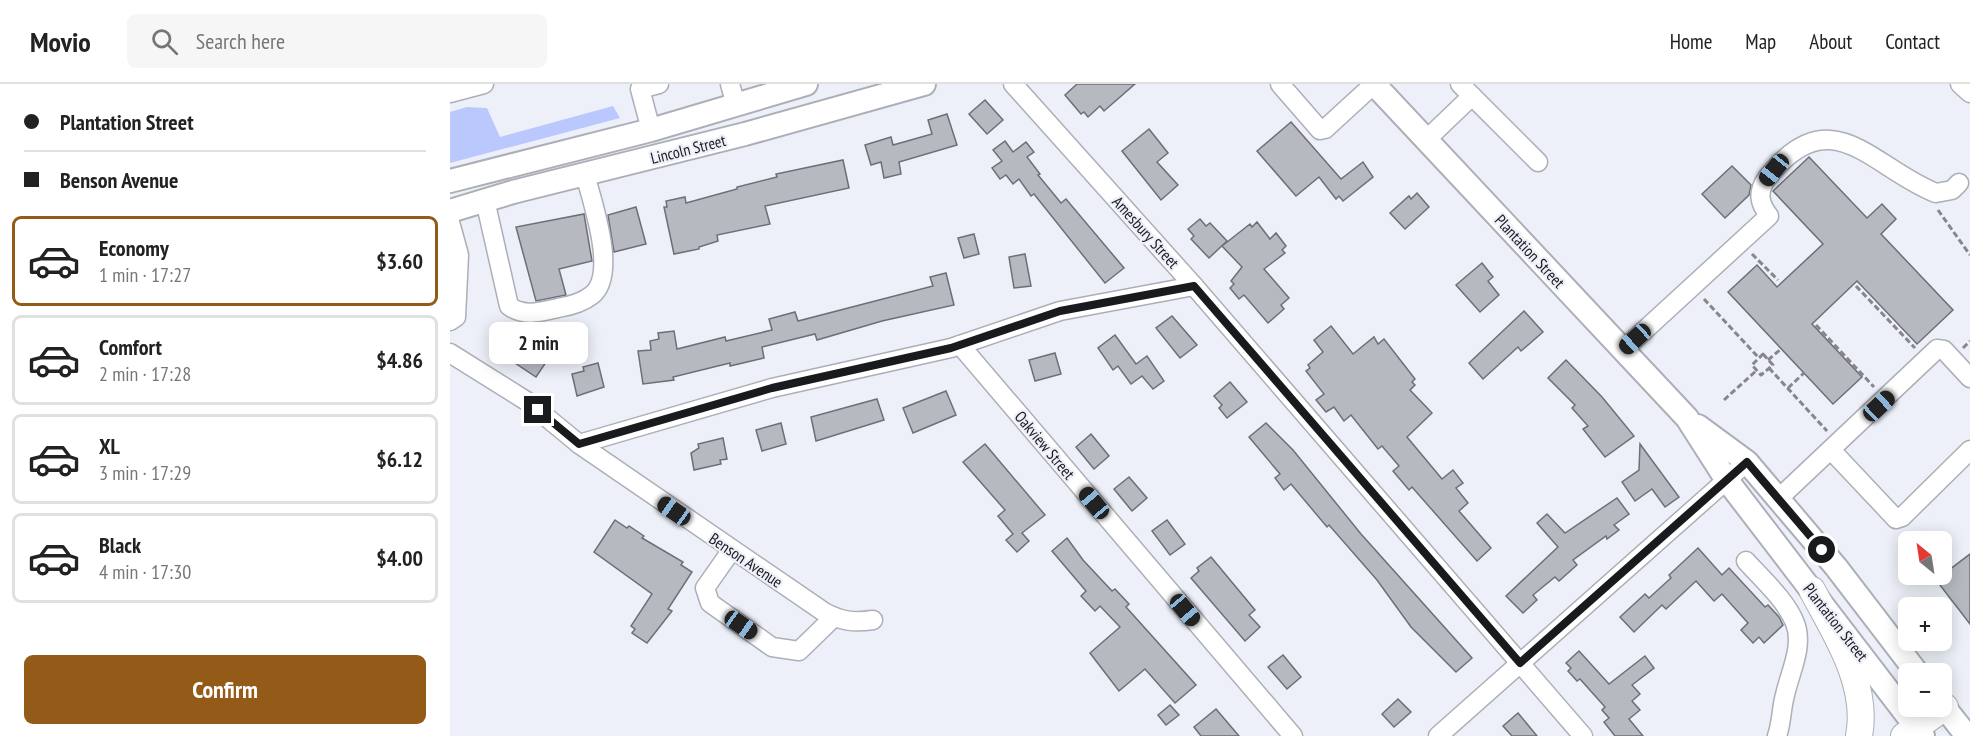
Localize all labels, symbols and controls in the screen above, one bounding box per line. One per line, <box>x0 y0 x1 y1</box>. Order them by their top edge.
search box <box>127 14 547 68</box>
text: Movio <box>30 23 91 60</box>
icon: search <box>148 25 181 58</box>
text: Search here <box>196 27 285 55</box>
text: Home <box>1670 28 1712 55</box>
text: Map <box>1745 28 1776 55</box>
text: About <box>1809 28 1852 55</box>
text: Contact <box>1885 28 1940 55</box>
text: Plantation Street <box>60 108 194 136</box>
street label: Lincoln Street <box>648 130 728 168</box>
car <box>1756 150 1792 190</box>
text: Benson Avenue <box>60 166 178 194</box>
street label: Amesbury Street <box>1108 192 1184 273</box>
street label: Plantation Street <box>1491 210 1570 292</box>
icon: car <box>27 234 81 288</box>
text: Economy <box>99 234 169 262</box>
text: $3.60 <box>376 247 423 275</box>
text: 1 min · 17:27 <box>99 262 191 288</box>
car <box>1616 320 1654 358</box>
callout: 2 min <box>488 323 588 365</box>
text: 2 min <box>518 330 559 356</box>
icon: car <box>27 333 81 387</box>
text: Comfort <box>99 333 162 361</box>
text: $4.86 <box>376 346 423 374</box>
text: 2 min · 17:28 <box>99 361 191 387</box>
car <box>1860 387 1898 425</box>
route end <box>524 396 551 423</box>
street label: Oakview Street <box>1011 407 1080 484</box>
icon: car <box>27 432 81 486</box>
text: XL <box>99 432 120 460</box>
text: $6.12 <box>376 445 423 473</box>
text: 3 min · 17:29 <box>99 460 191 486</box>
car <box>1076 483 1112 523</box>
car <box>654 493 694 529</box>
street label: Benson Avenue <box>706 528 786 592</box>
icon: car <box>27 531 81 585</box>
text: Black <box>99 531 141 559</box>
north arrow <box>1898 531 1952 585</box>
map controls <box>1898 531 1952 717</box>
route start <box>1808 536 1835 563</box>
text: $4.00 <box>376 544 423 572</box>
text: 4 min · 17:30 <box>99 559 191 585</box>
street label: Plantation Street <box>1799 579 1873 665</box>
car <box>1167 590 1203 630</box>
button: + <box>1898 597 1952 651</box>
car <box>721 607 761 643</box>
button: Confirm <box>24 655 426 724</box>
button: − <box>1898 663 1952 717</box>

